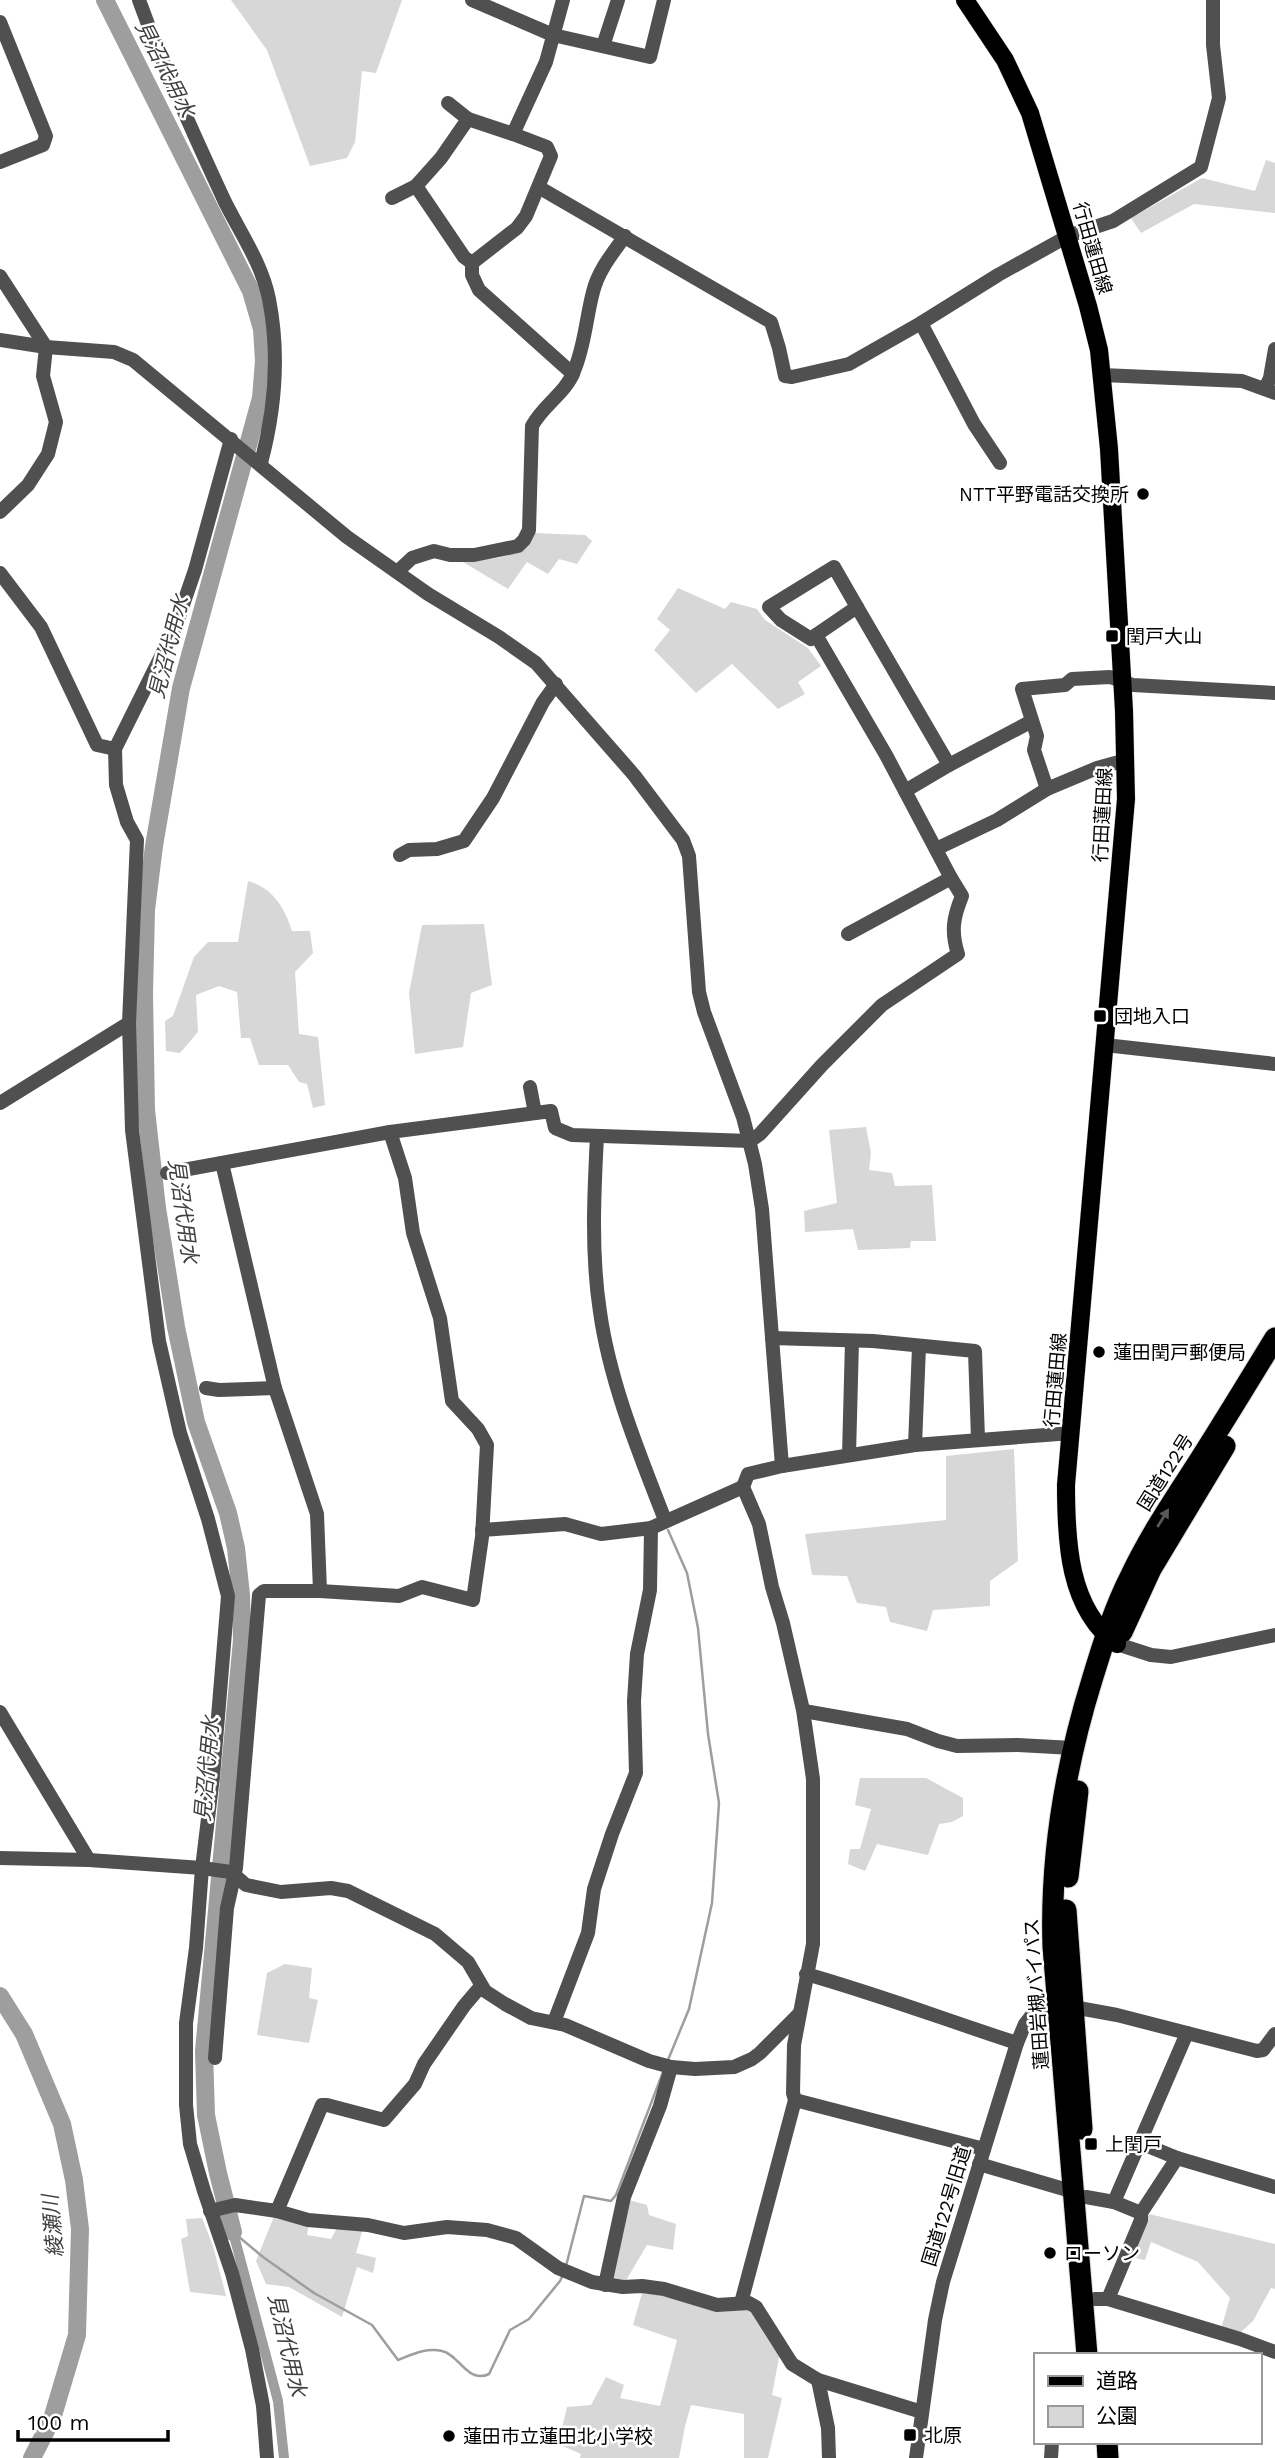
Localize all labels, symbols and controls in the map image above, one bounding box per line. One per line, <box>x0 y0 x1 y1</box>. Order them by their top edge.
water label: 見沼代用水 <box>130 16 201 123</box>
street label: 行田蓮田線 <box>1068 199 1117 297</box>
place label: NTT平野電話交換所 <box>959 483 1129 506</box>
marker: NTT平野電話交換所 <box>1135 486 1151 502</box>
water label: 見沼代用水 <box>144 591 194 701</box>
place label: 閏戸大山 <box>1126 625 1202 648</box>
marker: 閏戸大山 <box>1104 628 1120 644</box>
street label: 行田蓮田線 <box>1089 767 1116 863</box>
place label: 団地入口 <box>1114 1005 1190 1028</box>
marker: 団地入口 <box>1092 1008 1108 1024</box>
water label: 見沼代用水 <box>164 1157 203 1267</box>
street label: 行田蓮田線 <box>1040 1332 1071 1428</box>
place label: 蓮田閏戸郵便局 <box>1113 1341 1246 1364</box>
marker: 蓮田閏戸郵便局 <box>1091 1344 1107 1360</box>
street label: 国道122号 <box>1133 1429 1198 1515</box>
one-way arrow <box>1156 1508 1169 1527</box>
water label: 見沼代用水 <box>189 1714 224 1822</box>
street label: 蓮田岩槻バイパス <box>1020 1918 1053 2070</box>
place label: 上閏戸 <box>1105 2133 1162 2156</box>
marker: 上閏戸 <box>1083 2136 1099 2152</box>
street label: 国道122号旧道 <box>917 2143 976 2269</box>
water label: 綾瀬川 <box>37 2192 68 2259</box>
place label: ローソン <box>1064 2242 1140 2265</box>
marker: ローソン <box>1042 2245 1058 2261</box>
water label: 見沼代用水 <box>263 2291 312 2401</box>
legend <box>1034 2353 1261 2444</box>
text: 道路 <box>1096 2368 1138 2393</box>
scale bar <box>18 2398 168 2442</box>
text: 公園 <box>1096 2403 1138 2428</box>
text: 100 m <box>28 2410 90 2435</box>
place label: 北原 <box>924 2424 962 2447</box>
place label: 蓮田市立蓮田北小学校 <box>463 2425 653 2448</box>
marker: 北原 <box>902 2427 918 2443</box>
marker: 蓮田市立蓮田北小学校 <box>441 2428 457 2444</box>

